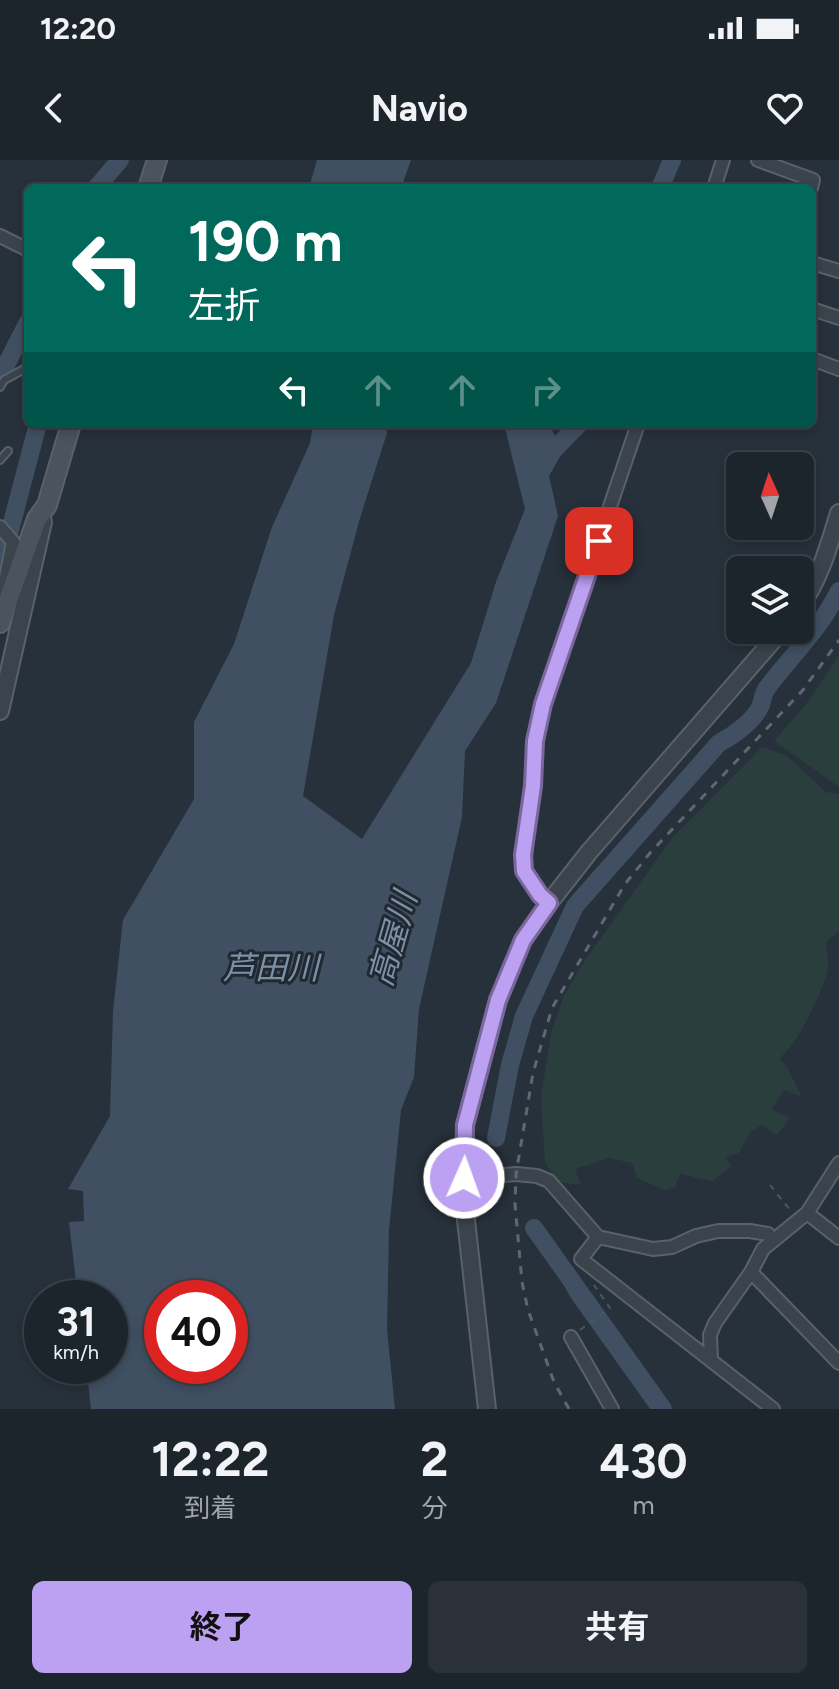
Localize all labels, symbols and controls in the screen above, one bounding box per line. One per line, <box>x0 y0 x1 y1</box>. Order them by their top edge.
text: 12:20 <box>40 10 116 47</box>
icon: back <box>32 86 76 130</box>
icon: heart <box>763 86 807 130</box>
text: Navio <box>371 87 468 130</box>
text: 190 m <box>188 208 343 275</box>
icon: left <box>56 216 160 320</box>
text: 左折 <box>188 284 260 327</box>
icon: left <box>272 368 316 412</box>
icon: ahead <box>356 368 400 412</box>
icon: ahead <box>440 368 484 412</box>
icon: right <box>524 368 568 412</box>
north arrow <box>726 452 814 540</box>
map controls <box>726 452 814 644</box>
pin <box>565 507 633 575</box>
icon: arrive <box>577 519 621 563</box>
button: layers <box>726 556 814 644</box>
water label: 高屋川 <box>362 885 425 990</box>
water label: 芦田川 <box>223 949 322 987</box>
position arrow <box>422 1136 506 1220</box>
speed limit sign: 40 <box>144 1280 248 1384</box>
text: 31 <box>56 1298 96 1346</box>
text: km/h <box>53 1340 99 1364</box>
text: 12:22 <box>151 1430 269 1488</box>
text: 2 <box>421 1430 448 1488</box>
text: 430 <box>600 1432 688 1490</box>
text: m <box>633 1489 655 1521</box>
text: 到着 <box>184 1492 236 1524</box>
text: 分 <box>421 1492 447 1524</box>
button: 終了 <box>32 1581 412 1673</box>
button: 共有 <box>428 1581 807 1673</box>

